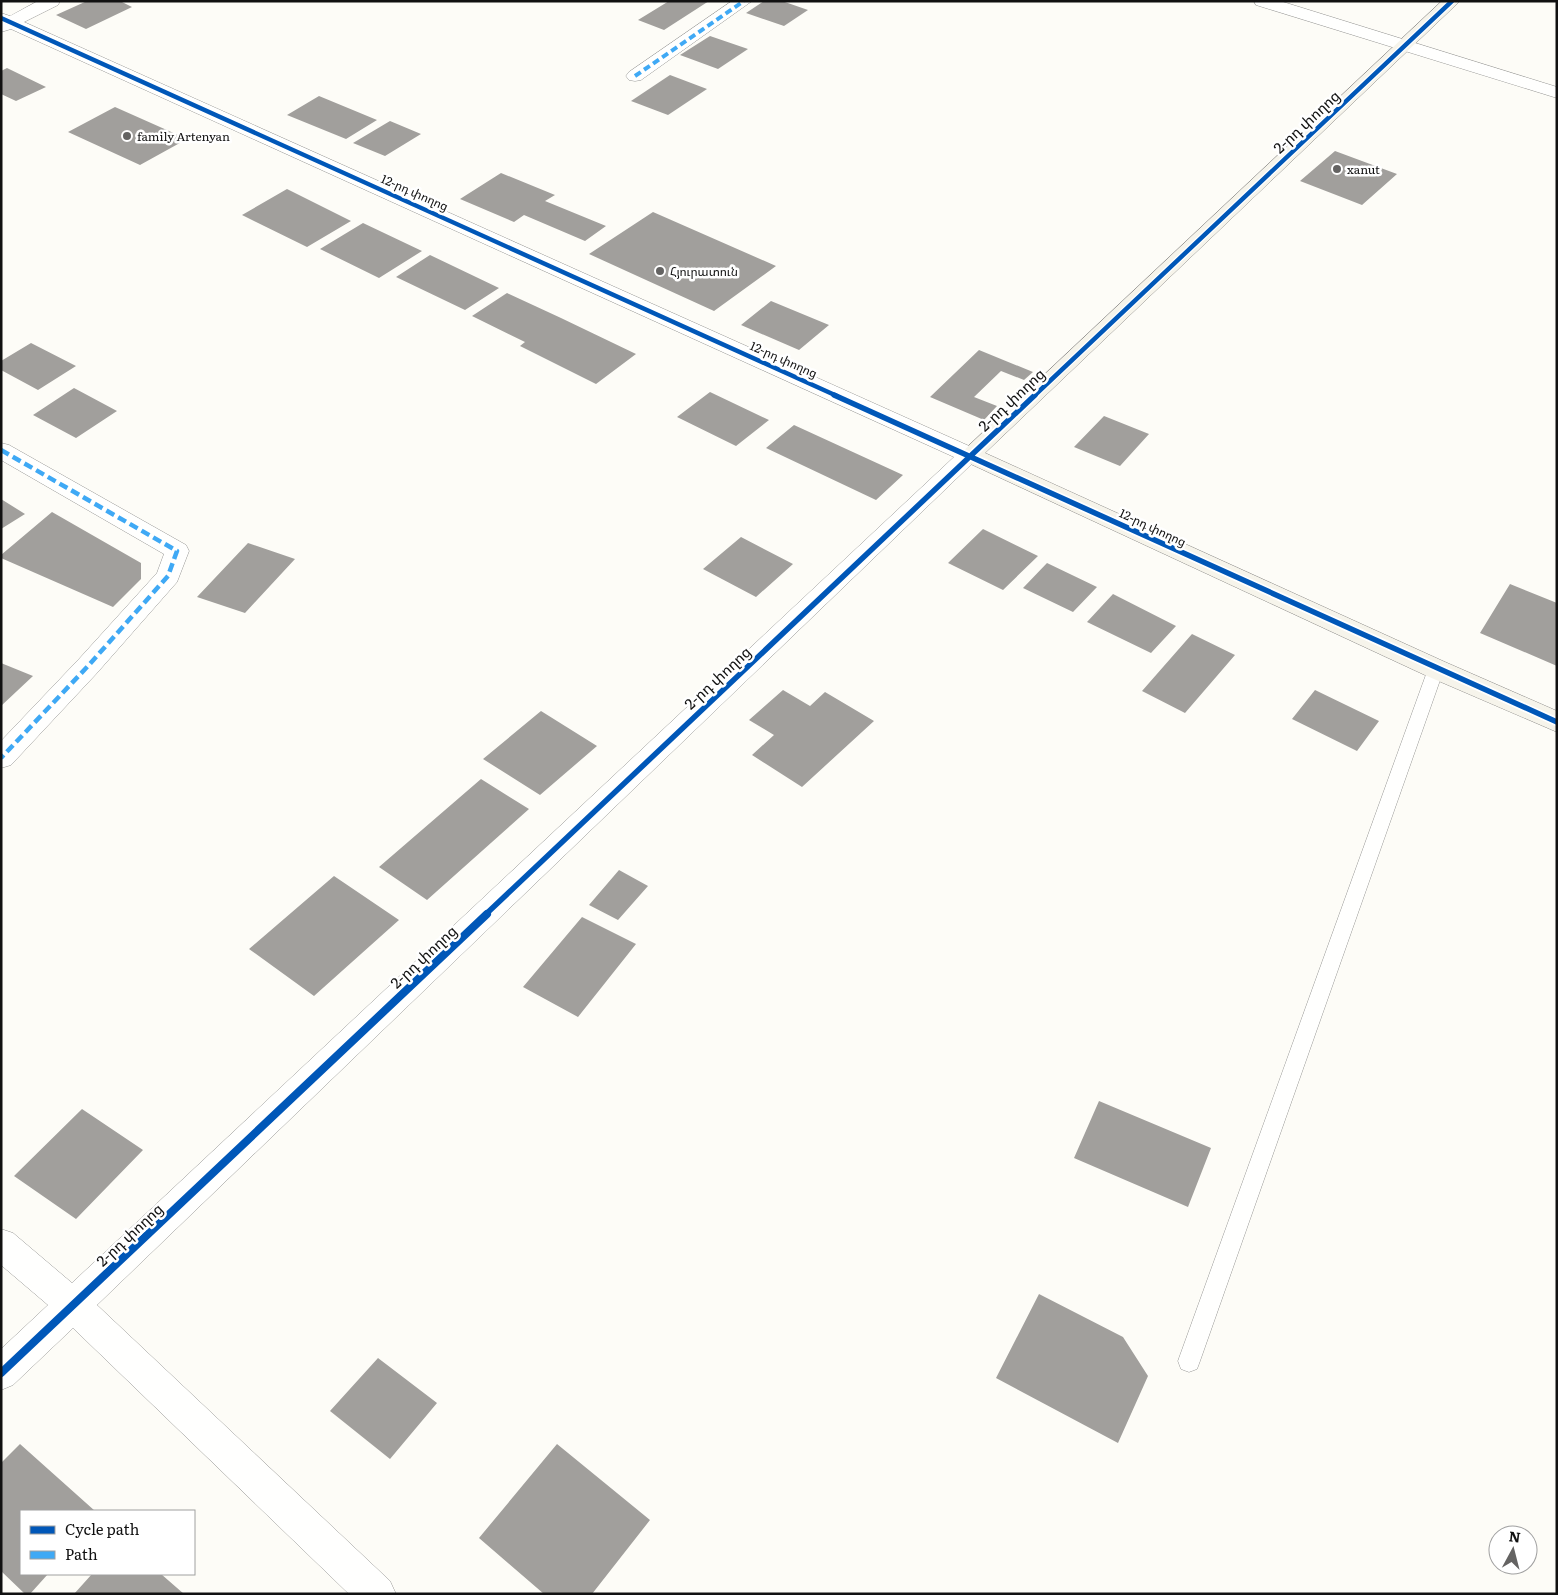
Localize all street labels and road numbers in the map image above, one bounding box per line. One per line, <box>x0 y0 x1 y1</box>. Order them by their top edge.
street label: 2-րդ փողոց <box>1267 84 1345 158</box>
street label: 12-րդ փողոց <box>378 169 452 215</box>
street label: 12-րդ փողոց <box>747 336 821 382</box>
street label: 2-րդ փողոց <box>972 362 1050 436</box>
street label: 12-րդ փողոց <box>1117 504 1189 550</box>
street label: 2-րդ փողոց <box>678 640 756 714</box>
street label: 2-րդ փողոց <box>384 919 462 993</box>
street label: 2-րդ փողոց <box>90 1197 168 1271</box>

